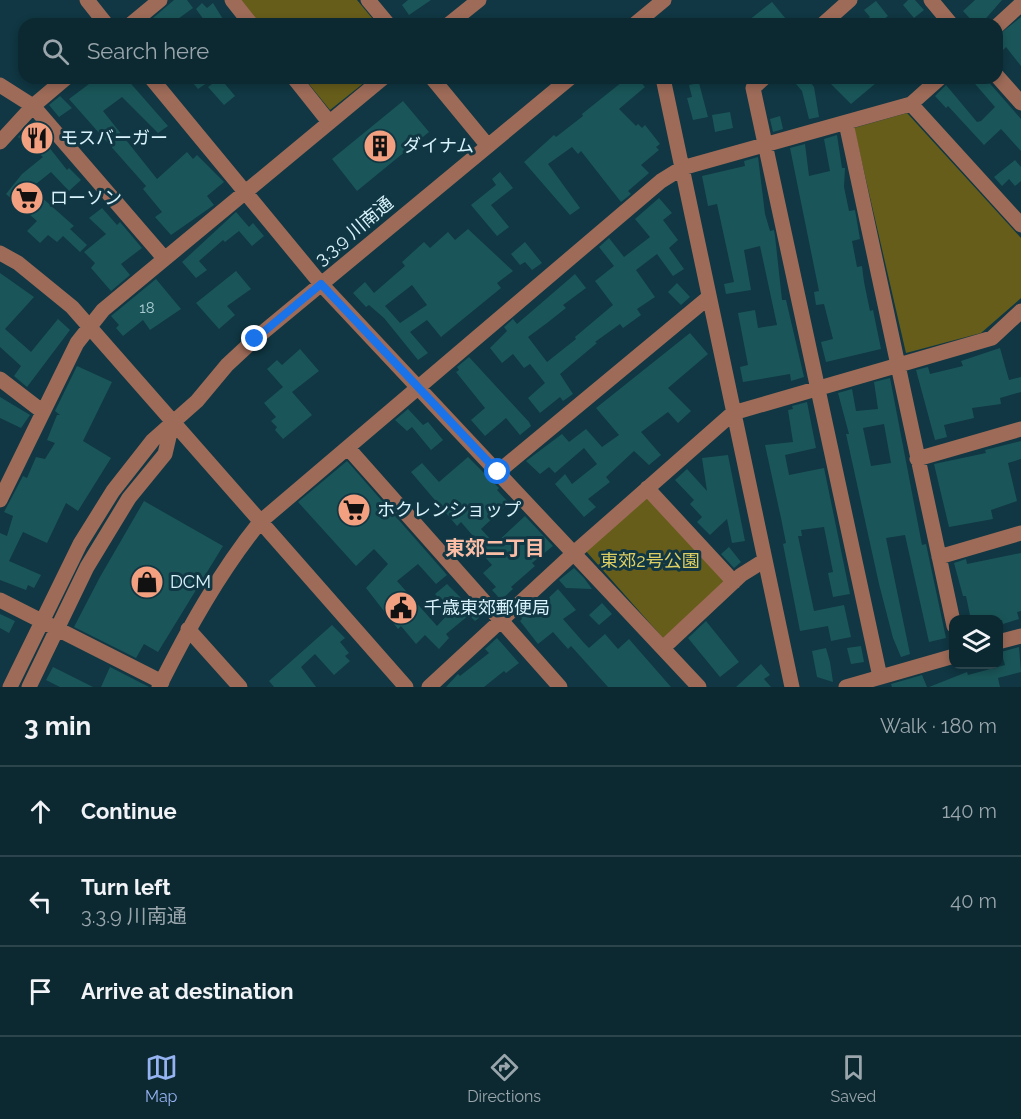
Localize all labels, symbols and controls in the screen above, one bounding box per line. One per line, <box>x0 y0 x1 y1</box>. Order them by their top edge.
search box <box>18 18 1003 84</box>
icon: search <box>39 35 72 68</box>
text: Search here <box>87 38 209 64</box>
restaurant icon: モスバーガー <box>19 120 55 156</box>
place label: モスバーガー <box>60 127 168 148</box>
building icon: ダイナム <box>362 128 398 164</box>
place label: ダイナム <box>403 135 474 156</box>
supermarket icon: ローソン <box>9 180 45 216</box>
place label: ローソン <box>50 187 122 208</box>
street label: 3.3.9 川南通 <box>310 192 397 269</box>
house number: 18 <box>139 299 155 317</box>
route end <box>241 325 267 351</box>
route start <box>484 458 510 484</box>
supermarket icon: ホクレンショップ <box>336 492 372 528</box>
place label: ホクレンショップ <box>377 499 521 520</box>
district label: 東郊二丁目 <box>445 536 545 560</box>
park label: 東郊2号公園 <box>600 550 700 571</box>
shop icon: DCM <box>129 564 165 600</box>
place label: DCM <box>170 571 211 592</box>
public building icon: 千歳東郊郵便局 <box>383 590 419 626</box>
place label: 千歳東郊郵便局 <box>424 597 550 618</box>
map controls <box>949 615 1003 669</box>
button: layers <box>949 615 1003 669</box>
text: 3 min <box>24 711 91 741</box>
text: Walk · 180 m <box>880 714 997 738</box>
icon: ahead <box>24 795 57 828</box>
text: Continue <box>81 798 177 824</box>
text: 140 m <box>942 799 997 823</box>
text: Turn left <box>81 874 171 900</box>
icon: left <box>24 885 57 918</box>
text: 40 m <box>950 889 997 913</box>
text: 3.3.9 川南通 <box>81 904 187 928</box>
icon: arrive <box>24 975 57 1008</box>
text: Arrive at destination <box>81 978 294 1004</box>
tab: Map <box>145 1051 178 1106</box>
tab: Directions <box>467 1051 541 1106</box>
tab: Saved <box>830 1051 876 1106</box>

